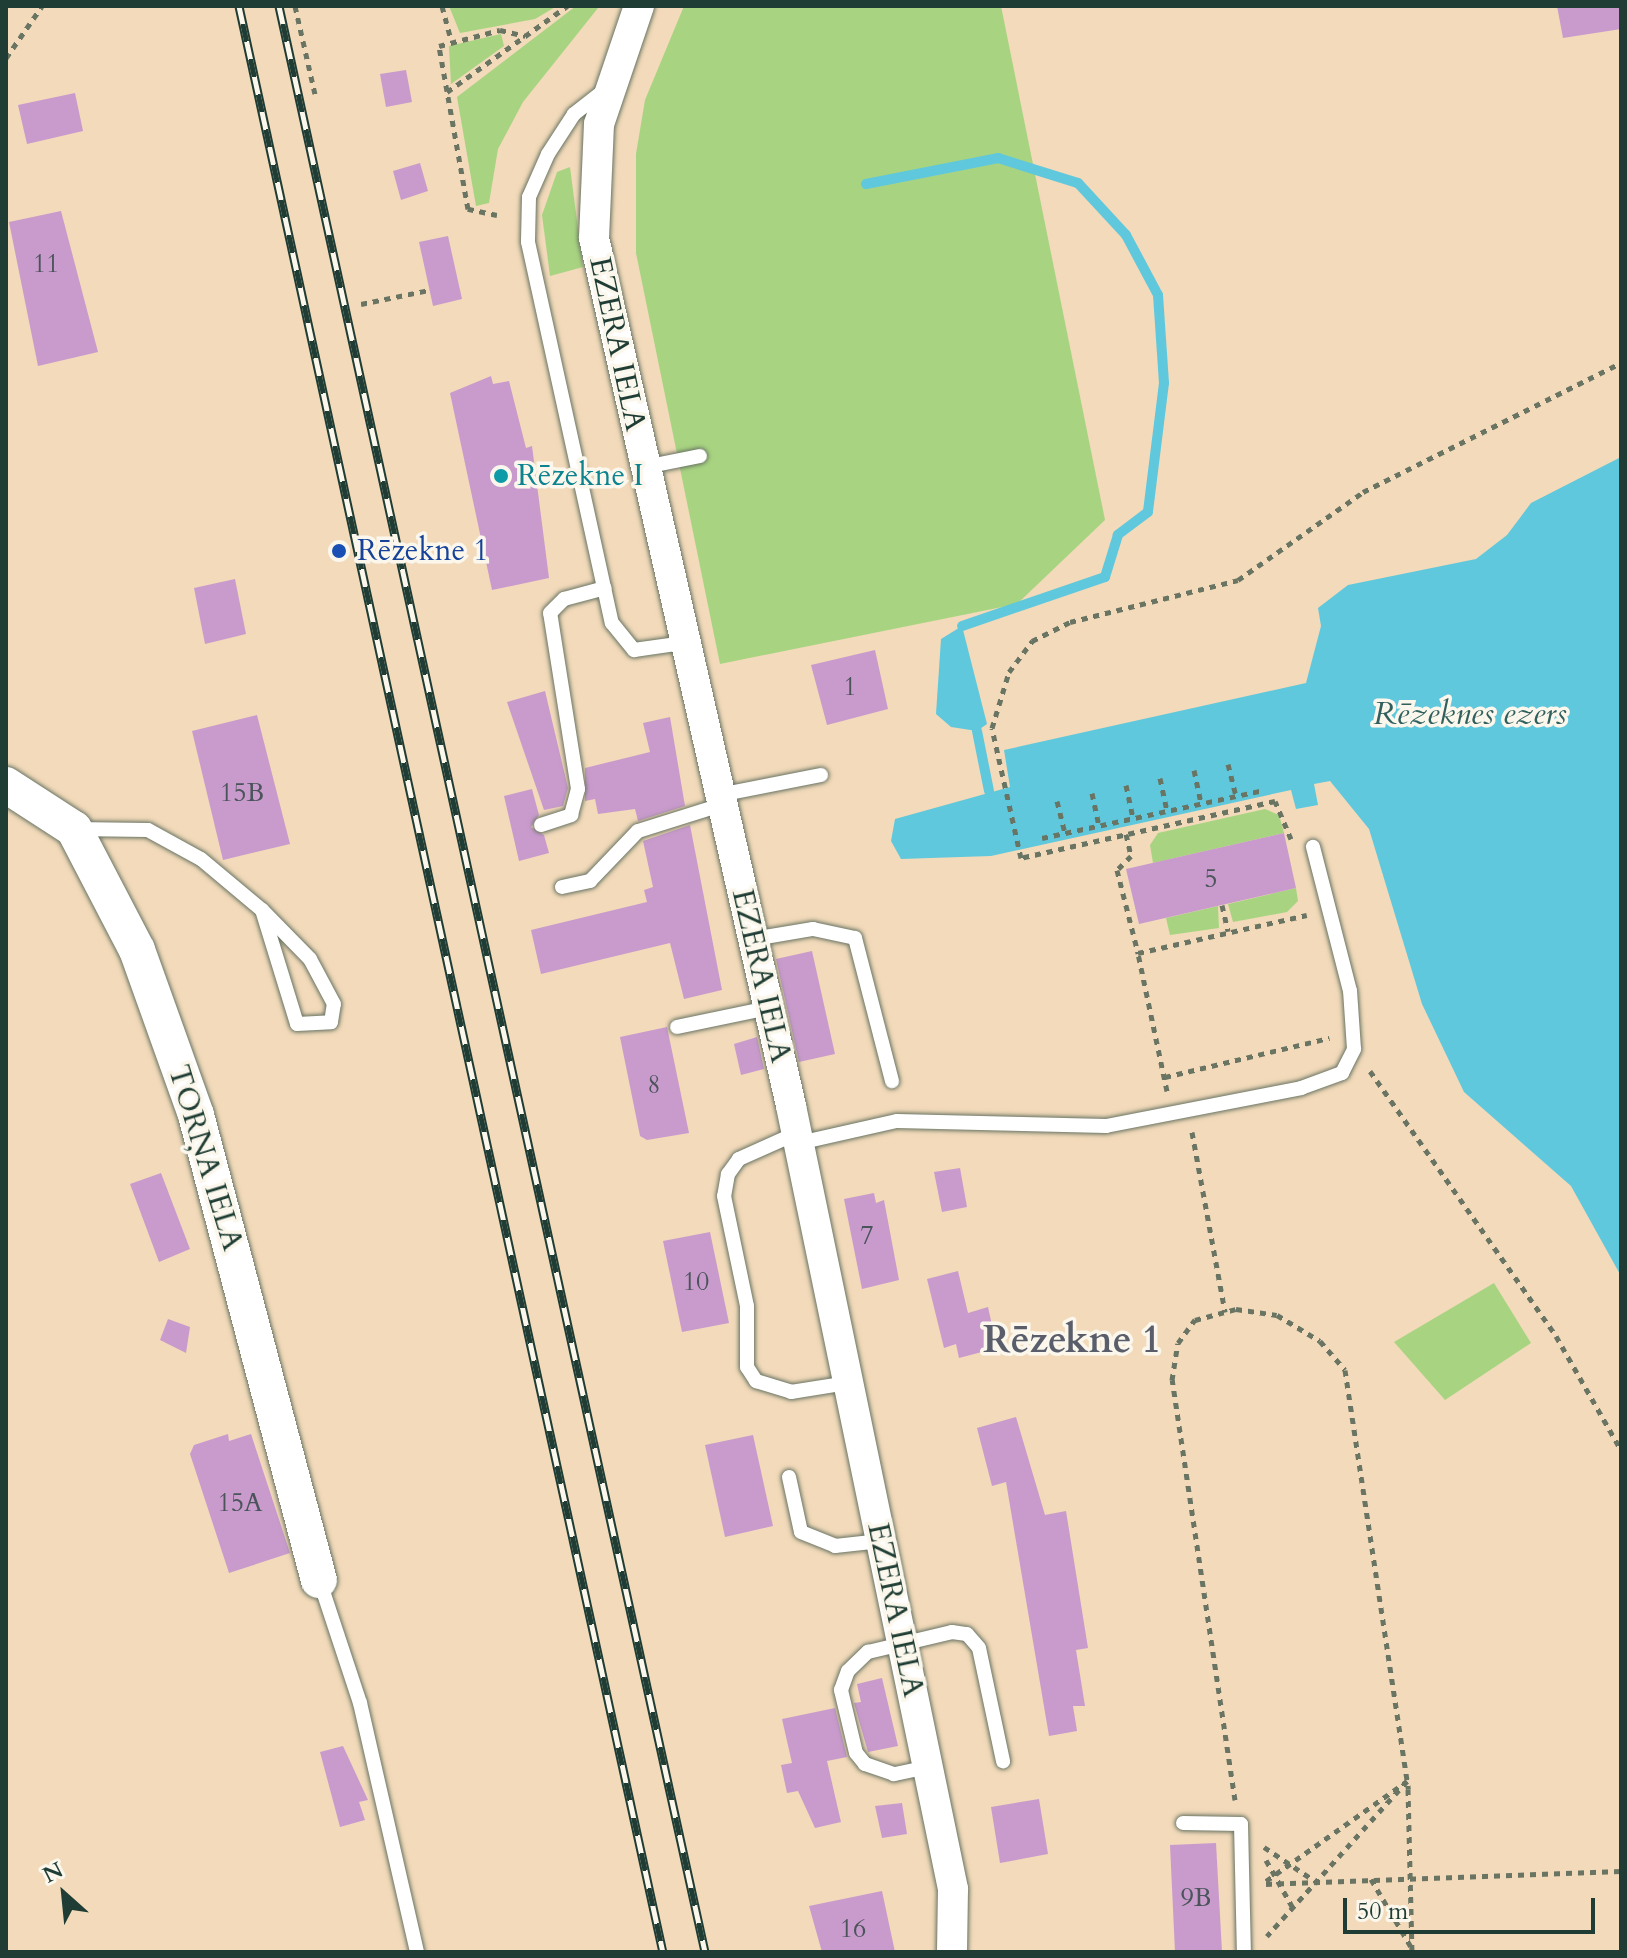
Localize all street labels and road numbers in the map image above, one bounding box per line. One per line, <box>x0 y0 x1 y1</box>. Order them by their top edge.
street label: EZERA IELA <box>581 254 653 434</box>
street label: EZERA IELA <box>724 886 798 1066</box>
street label: TORŅA IELA <box>160 1061 250 1255</box>
street label: EZERA IELA <box>859 1520 931 1700</box>

